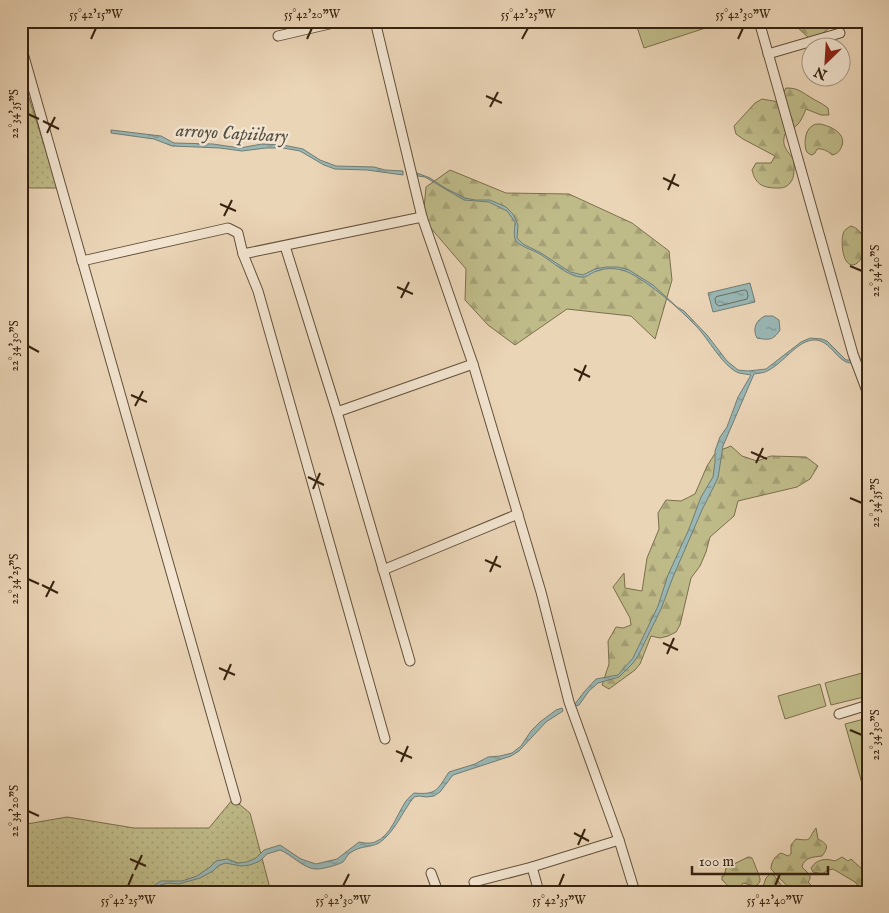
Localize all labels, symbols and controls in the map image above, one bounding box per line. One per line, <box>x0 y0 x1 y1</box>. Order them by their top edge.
text: 55°42'15"W <box>69 7 123 22</box>
text: 55°42'20"W <box>284 7 341 22</box>
text: 55°42'25"W <box>501 7 556 22</box>
text: 55°42'30"W <box>715 7 771 22</box>
north arrow <box>802 38 852 88</box>
text: N <box>812 62 831 84</box>
text: 22°34'35"S <box>7 89 22 139</box>
water label: arroyo Capiibary <box>174 119 289 149</box>
text: 22°34'40"S <box>868 245 883 297</box>
text: 22°34'30"S <box>7 320 22 372</box>
text: 22°34'35"S <box>868 478 883 528</box>
text: 22°34'25"S <box>7 554 22 604</box>
text: 22°34'30"S <box>868 709 883 761</box>
text: 22°34'20"S <box>7 785 22 837</box>
scale bar <box>692 843 828 875</box>
text: 100 m <box>699 852 735 871</box>
text: 55°42'25"W <box>101 893 156 908</box>
text: 55°42'30"W <box>315 893 371 908</box>
text: 55°42'35"W <box>532 893 586 908</box>
text: 55°42'40"W <box>747 893 804 908</box>

